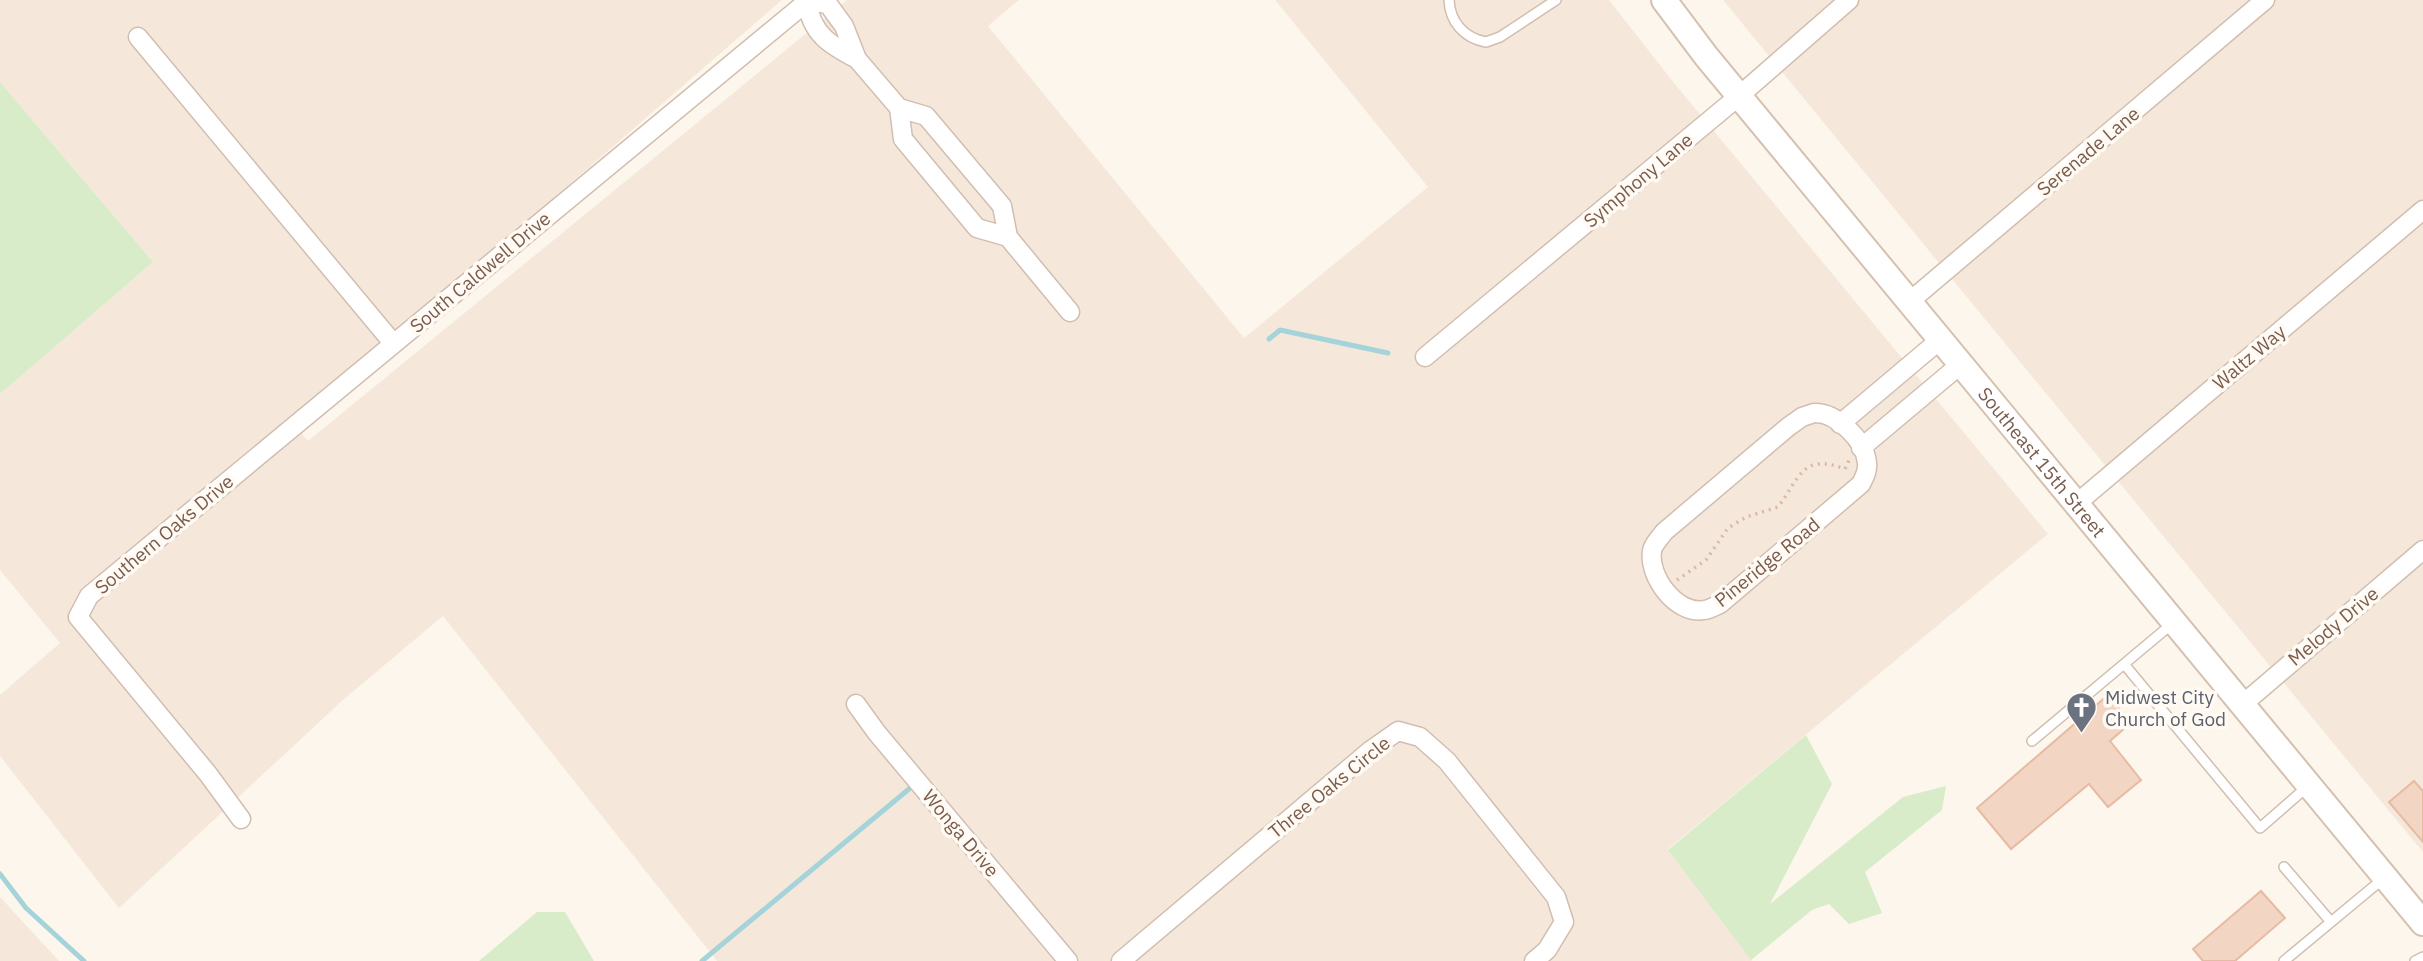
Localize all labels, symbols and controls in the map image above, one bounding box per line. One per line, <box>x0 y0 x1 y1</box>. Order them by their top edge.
street label: Serenade Lane <box>2032 101 2144 201</box>
street label: Symphony Lane <box>1579 127 1697 233</box>
street label: South Caldwell Drive <box>405 206 555 338</box>
street label: Waltz Way <box>2208 319 2291 395</box>
street label: Southeast 15th Street <box>1973 382 2111 542</box>
street label: Southern Oaks Drive <box>90 469 238 599</box>
street label: Pineridge Road <box>1709 512 1825 612</box>
street label: Melody Drive <box>2283 581 2383 671</box>
place label: Midwest City Church of God <box>2105 685 2226 731</box>
church icon: Midwest City Church of God <box>2065 691 2099 735</box>
street label: Three Oaks Circle <box>1263 731 1395 843</box>
street label: Wonga Drive <box>917 784 1005 882</box>

